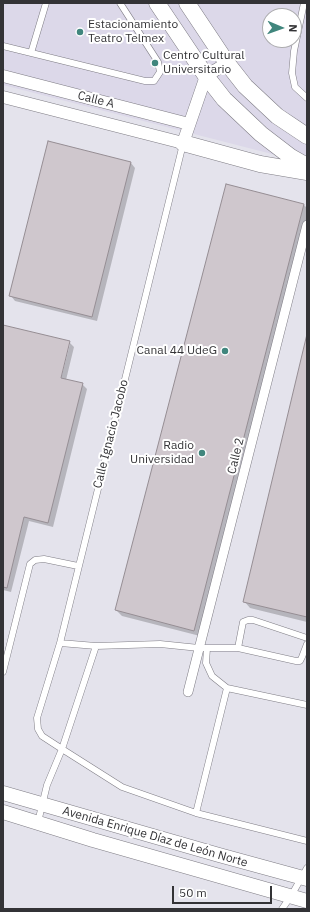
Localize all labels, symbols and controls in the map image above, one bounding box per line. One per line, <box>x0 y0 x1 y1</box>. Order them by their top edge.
north arrow <box>262 8 302 48</box>
place label: Estacionamiento Teatro Telmex <box>88 18 178 46</box>
text: N <box>286 24 300 33</box>
marker: Estacionamiento Teatro Telmex <box>75 27 85 37</box>
place label: Centro Cultural Universitario <box>163 49 244 77</box>
marker: Centro Cultural Universitario <box>150 58 160 68</box>
street label: Calle A <box>76 88 116 112</box>
place label: Canal 44 UdeG <box>137 344 217 358</box>
marker: Canal 44 UdeG <box>220 346 230 356</box>
street label: Calle Ignacio Jacobo <box>91 378 131 490</box>
street label: Calle 2 <box>225 436 247 476</box>
place label: Radio Universidad <box>130 439 194 467</box>
marker: Radio Universidad <box>197 448 207 458</box>
street label: Avenida Enrique Díaz de León Norte <box>61 804 249 870</box>
scale bar <box>174 878 274 904</box>
text: 50 m <box>179 885 207 900</box>

